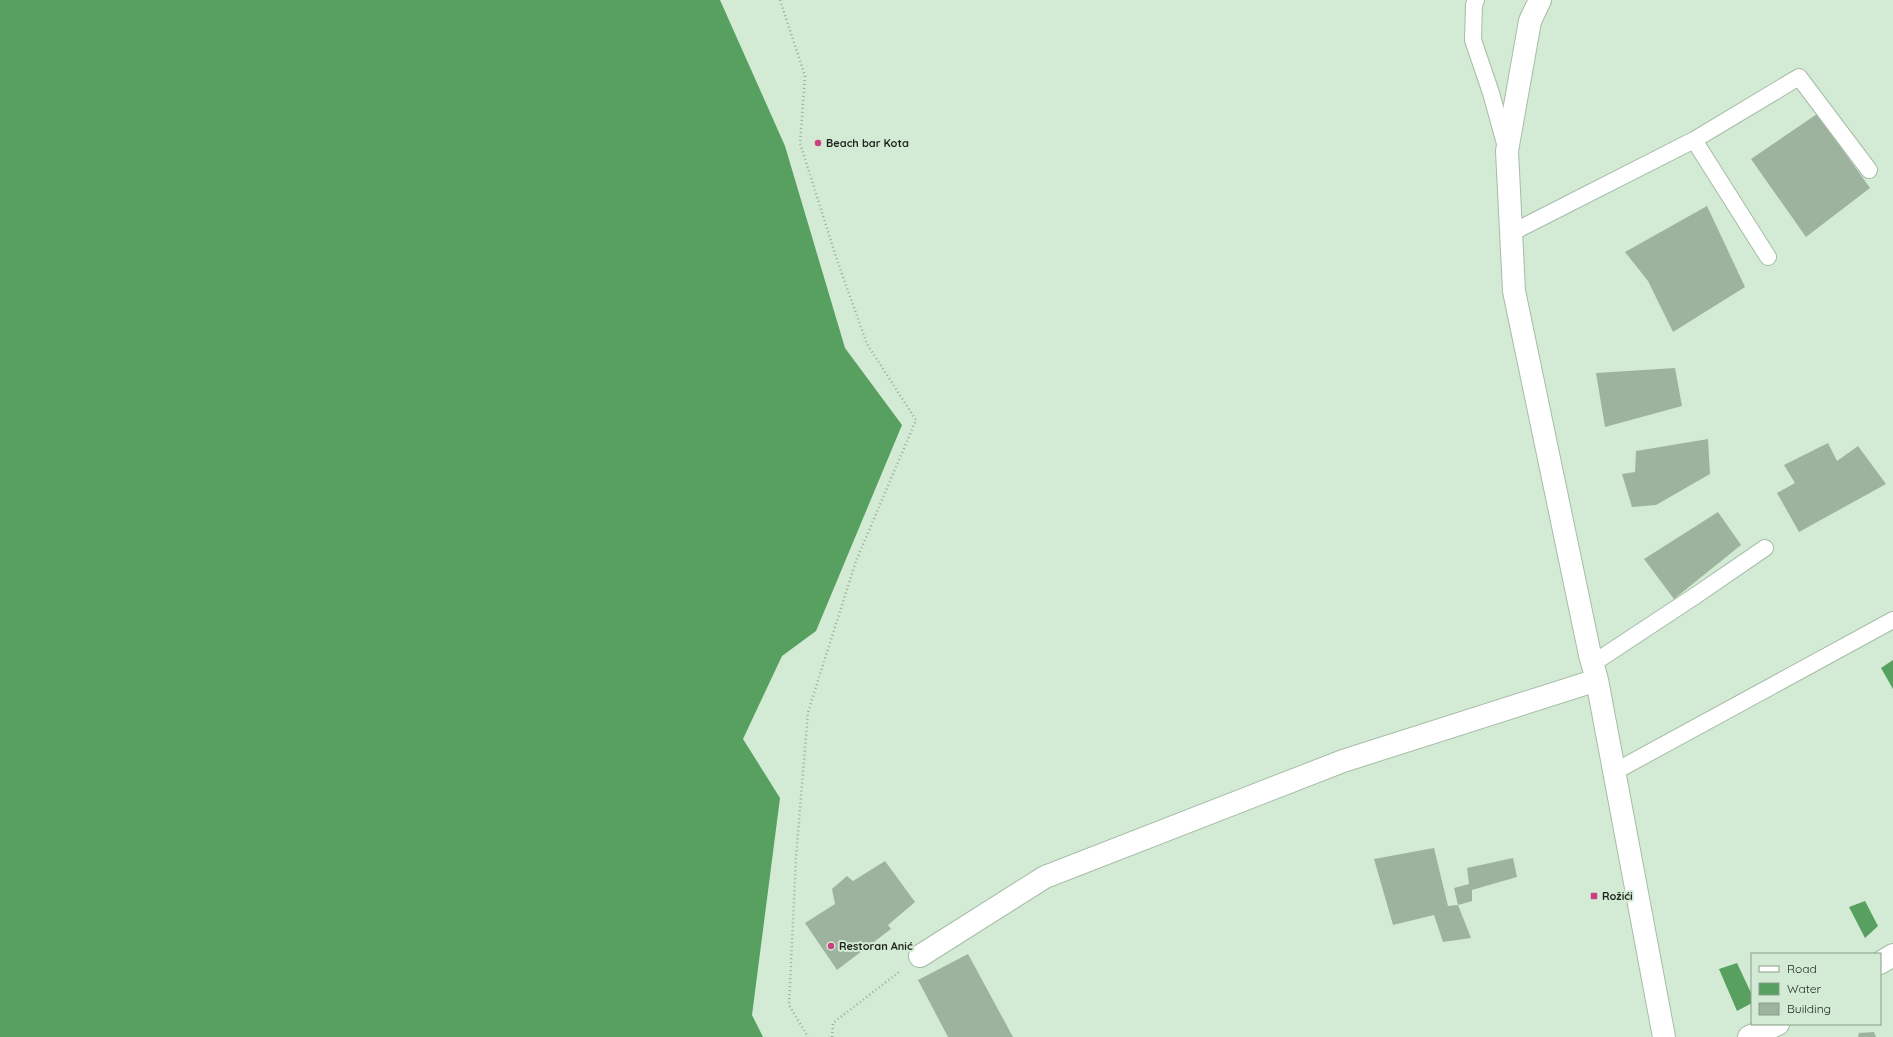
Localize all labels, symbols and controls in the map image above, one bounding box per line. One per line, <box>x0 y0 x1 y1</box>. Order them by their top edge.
place label: Beach bar Kota <box>826 136 909 150</box>
marker: Beach bar Kota <box>813 138 823 148</box>
place label: Rožići <box>1602 889 1633 903</box>
marker: Rožići <box>1589 891 1599 901</box>
place label: Restoran Anić <box>839 939 913 953</box>
marker: Restoran Anić <box>826 941 836 951</box>
legend <box>1751 953 1881 1025</box>
text: Road <box>1787 961 1817 976</box>
text: Water <box>1787 981 1822 996</box>
text: Building <box>1787 1001 1831 1016</box>

